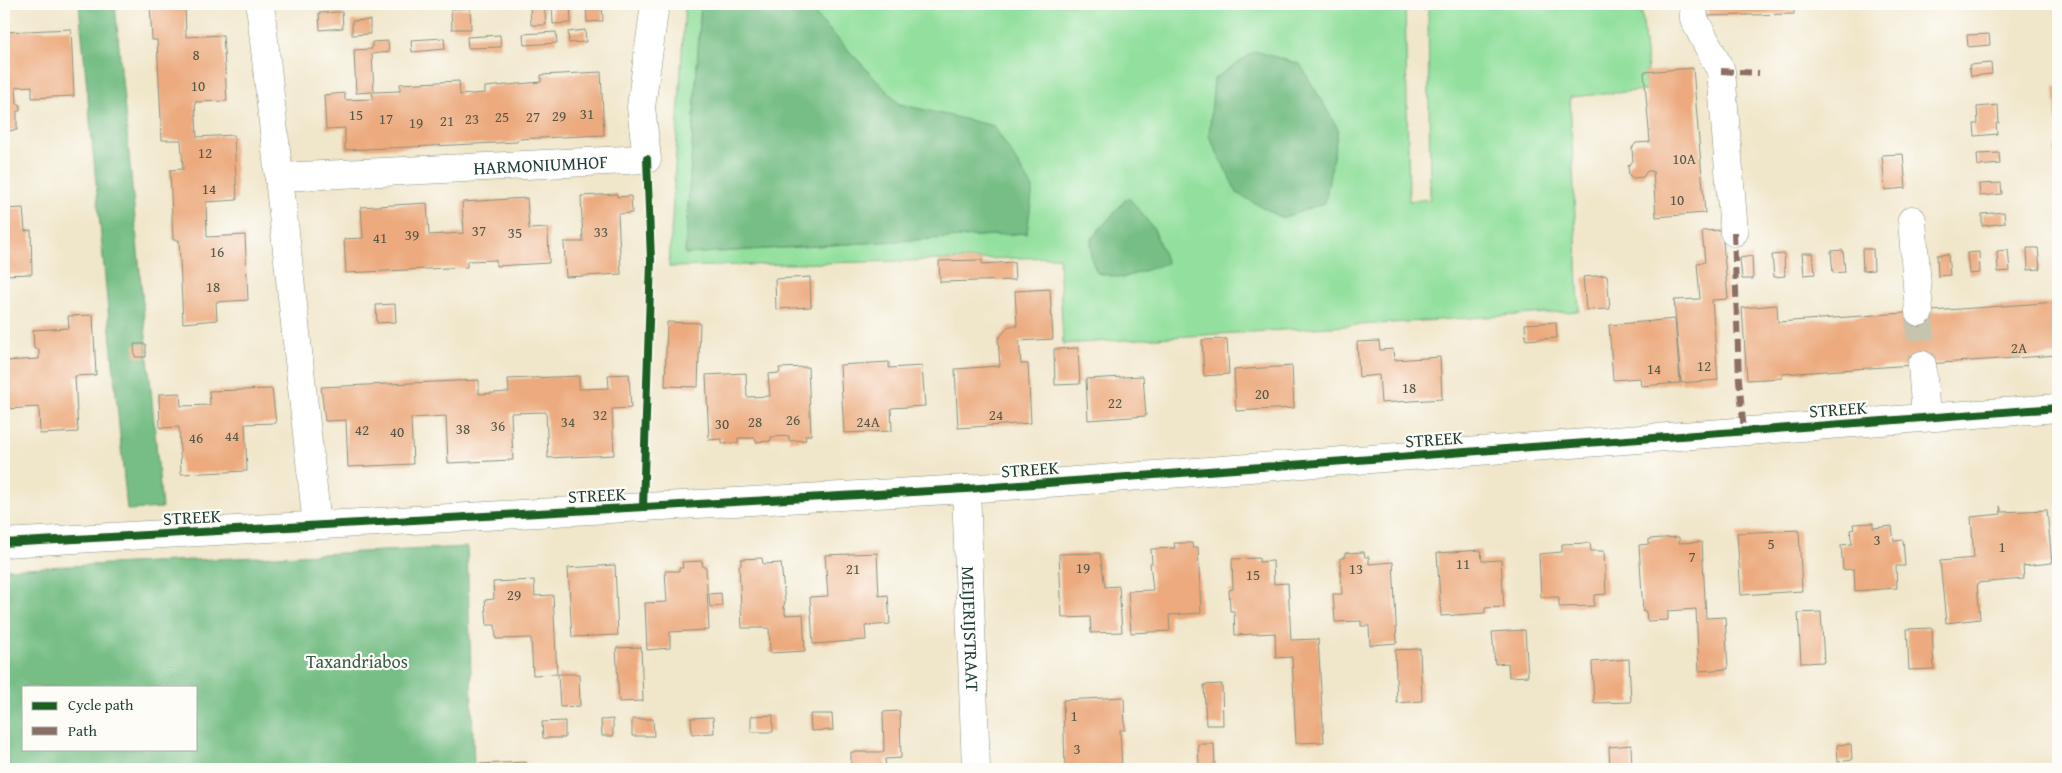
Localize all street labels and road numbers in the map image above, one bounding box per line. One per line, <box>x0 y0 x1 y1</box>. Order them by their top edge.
street label: HARMONIUMHOF <box>473 147 609 181</box>
street label: STREEK <box>1808 393 1868 424</box>
street label: STREEK <box>1404 423 1464 454</box>
street label: STREEK <box>1000 453 1060 484</box>
street label: STREEK <box>567 480 627 510</box>
street label: STREEK <box>162 502 222 532</box>
street label: MEIJERIJSTRAAT <box>955 565 987 692</box>

